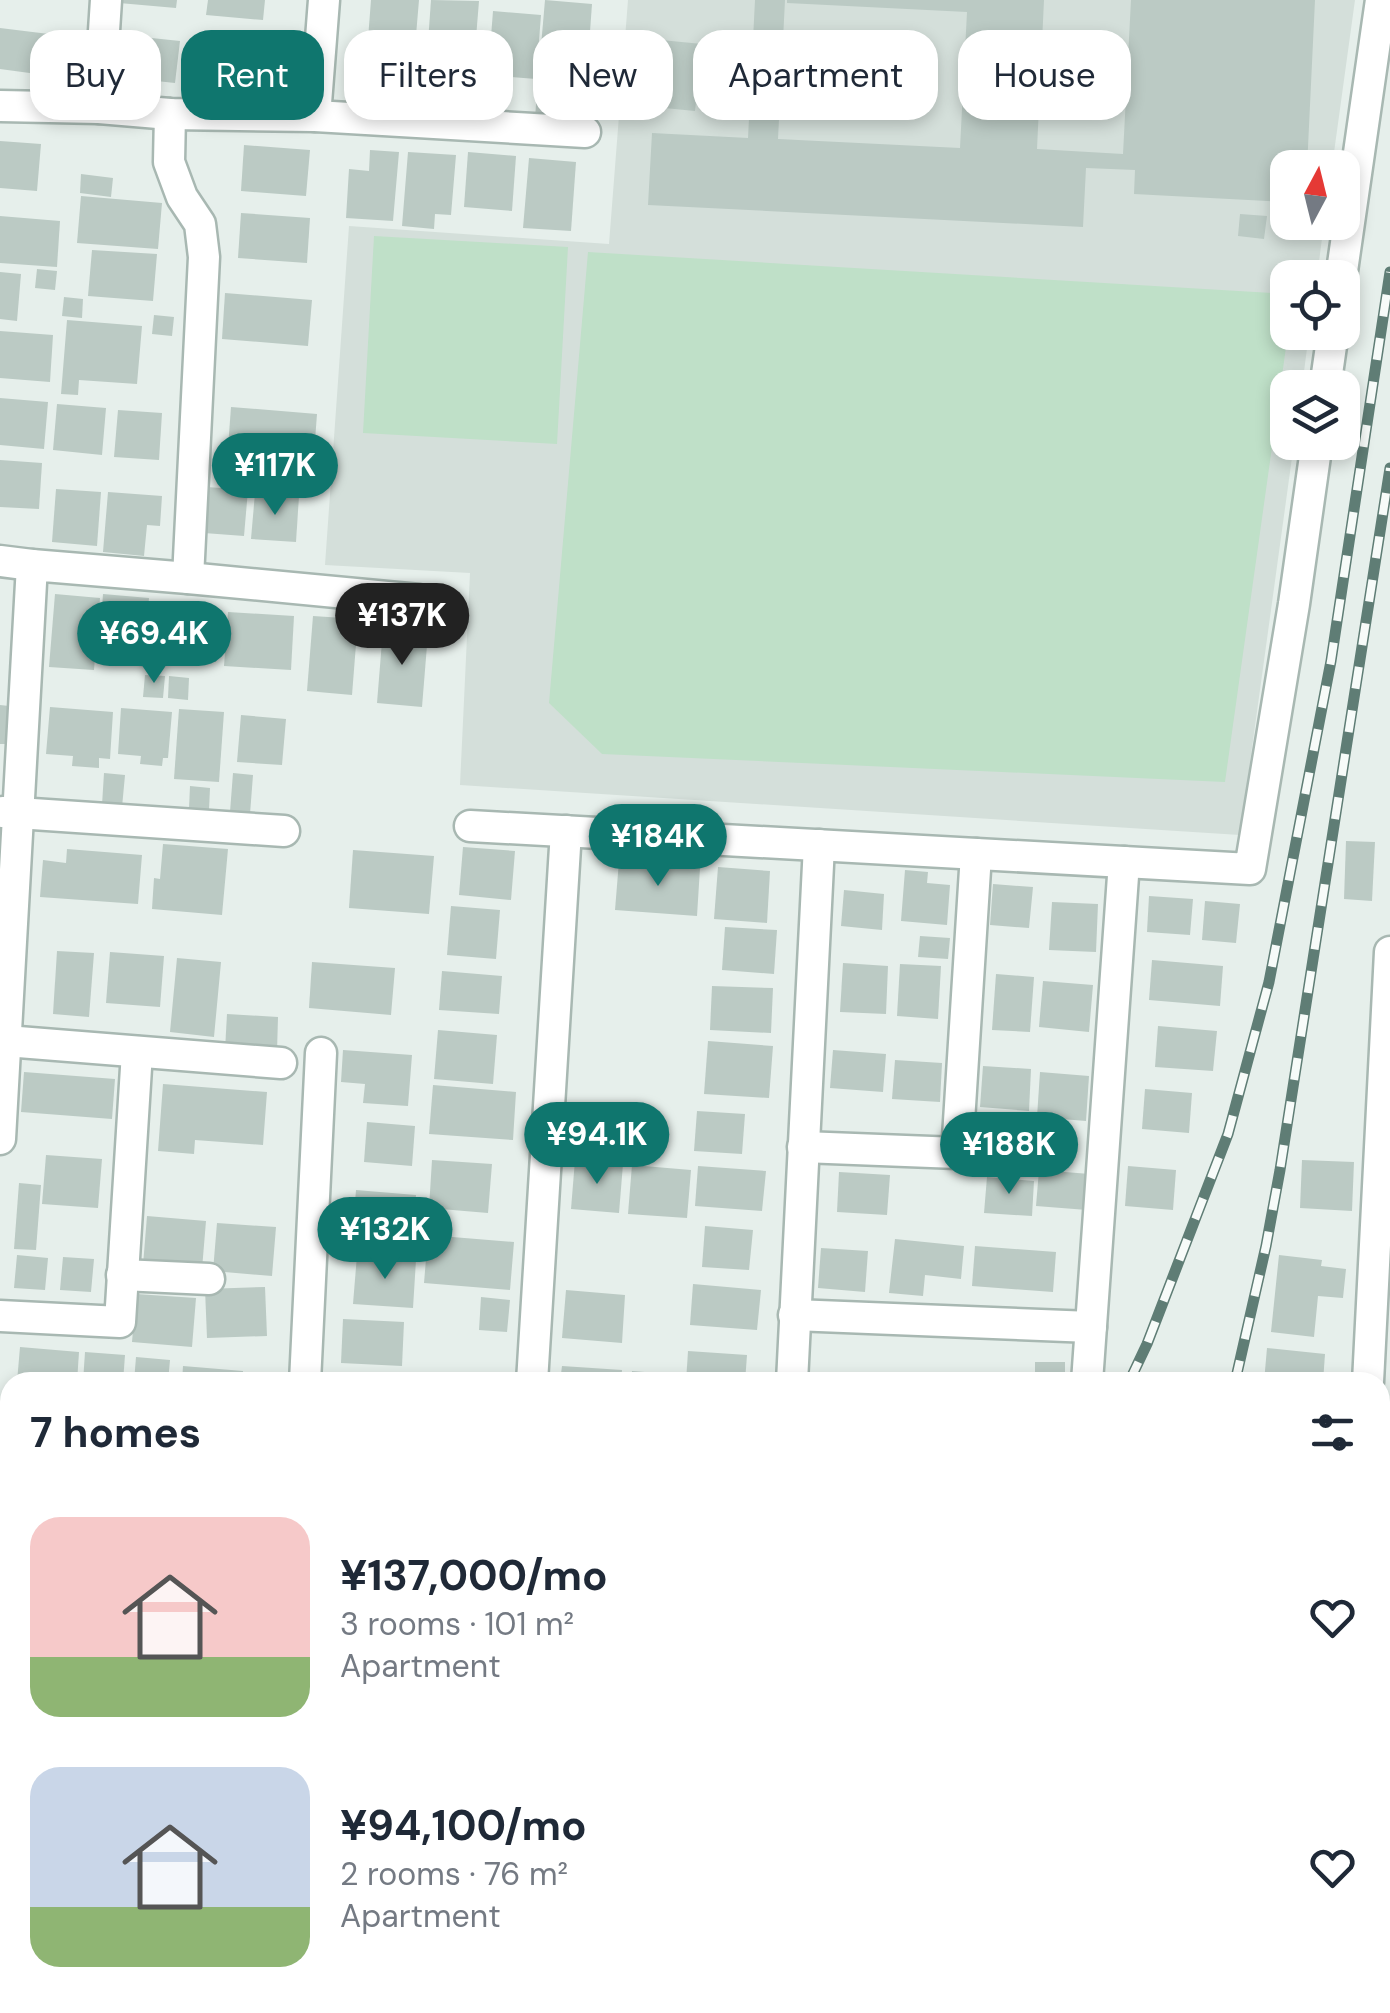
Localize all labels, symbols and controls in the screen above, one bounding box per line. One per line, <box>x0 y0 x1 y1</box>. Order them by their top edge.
chip: Buy <box>30 30 161 120</box>
chip: Rent <box>181 30 324 120</box>
chip: Filters <box>344 30 513 120</box>
chip: New <box>533 30 673 120</box>
chip: Apartment <box>693 30 938 120</box>
chip: House <box>958 30 1131 120</box>
north arrow <box>1270 150 1360 240</box>
map controls <box>1270 150 1360 460</box>
button: locate <box>1270 260 1360 350</box>
button: layers <box>1270 370 1360 460</box>
pin: ¥117K <box>205 433 345 518</box>
text: ¥117K <box>234 444 316 486</box>
pin: ¥137K <box>332 583 472 668</box>
text: ¥137K <box>357 594 447 636</box>
pin: ¥69.4K <box>73 601 235 686</box>
text: ¥69.4K <box>99 612 209 654</box>
pin: ¥184K <box>588 804 728 889</box>
text: ¥184K <box>611 815 705 857</box>
pin: ¥94.1K <box>516 1102 678 1187</box>
pin: ¥188K <box>939 1112 1079 1197</box>
text: ¥94.1K <box>546 1113 648 1155</box>
text: ¥188K <box>962 1123 1056 1165</box>
pin: ¥132K <box>315 1197 455 1282</box>
text: ¥132K <box>339 1208 431 1250</box>
text: 7 homes <box>30 1405 201 1460</box>
icon: filters <box>1305 1405 1360 1460</box>
text: ¥137,000/mo <box>340 1548 608 1603</box>
icon: home <box>110 1557 230 1677</box>
icon: heart <box>1305 1590 1360 1645</box>
text: 3 rooms · 101 m² <box>340 1603 574 1645</box>
text: Apartment <box>340 1645 501 1687</box>
text: ¥94,100/mo <box>340 1798 587 1853</box>
icon: home <box>110 1807 230 1927</box>
icon: heart <box>1305 1840 1360 1895</box>
text: 2 rooms · 76 m² <box>340 1853 568 1895</box>
text: Apartment <box>340 1895 501 1937</box>

